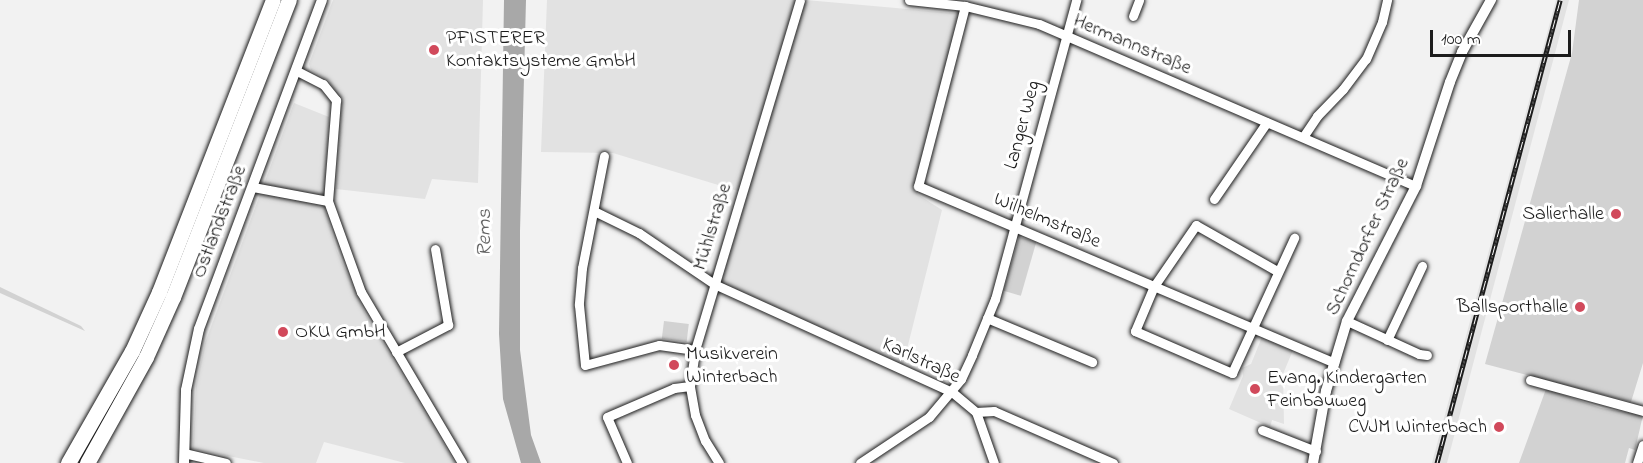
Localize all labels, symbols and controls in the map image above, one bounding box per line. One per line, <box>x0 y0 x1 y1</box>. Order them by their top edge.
street label: Hermannstraße <box>1069 9 1195 81</box>
scale bar <box>1433 18 1574 56</box>
place label: PFISTERER Kontaktsysteme GmbH <box>446 27 636 74</box>
text: 100 m <box>1441 27 1481 53</box>
marker: PFISTERER Kontaktsysteme GmbH <box>427 43 441 57</box>
street label: Langer Weg <box>1000 78 1046 172</box>
street label: Schorndorfer Straße <box>1321 154 1415 320</box>
street label: Ostlandstraße <box>188 162 252 282</box>
street label: Mühlstraße <box>688 181 738 273</box>
street label: Wilhelmstraße <box>990 188 1104 254</box>
place label: Salierhalle <box>1522 202 1604 226</box>
marker: Salierhalle <box>1609 207 1623 221</box>
water label: Rems <box>472 209 498 257</box>
place label: Ballsporthalle <box>1457 295 1568 319</box>
marker: Ballsporthalle <box>1573 300 1587 314</box>
place label: OKU GmbH <box>295 320 386 344</box>
marker: OKU GmbH <box>276 325 290 339</box>
street label: Karlstraße <box>878 333 964 389</box>
place label: Musikverein Winterbach <box>686 342 778 389</box>
marker: Musikverein Winterbach <box>667 358 681 372</box>
place label: Evang. Kindergarten Feinbauweg <box>1267 366 1427 413</box>
marker: Evang. Kindergarten Feinbauweg <box>1248 382 1262 396</box>
place label: CVJM Winterbach <box>1348 415 1487 439</box>
marker: CVJM Winterbach <box>1492 420 1506 434</box>

